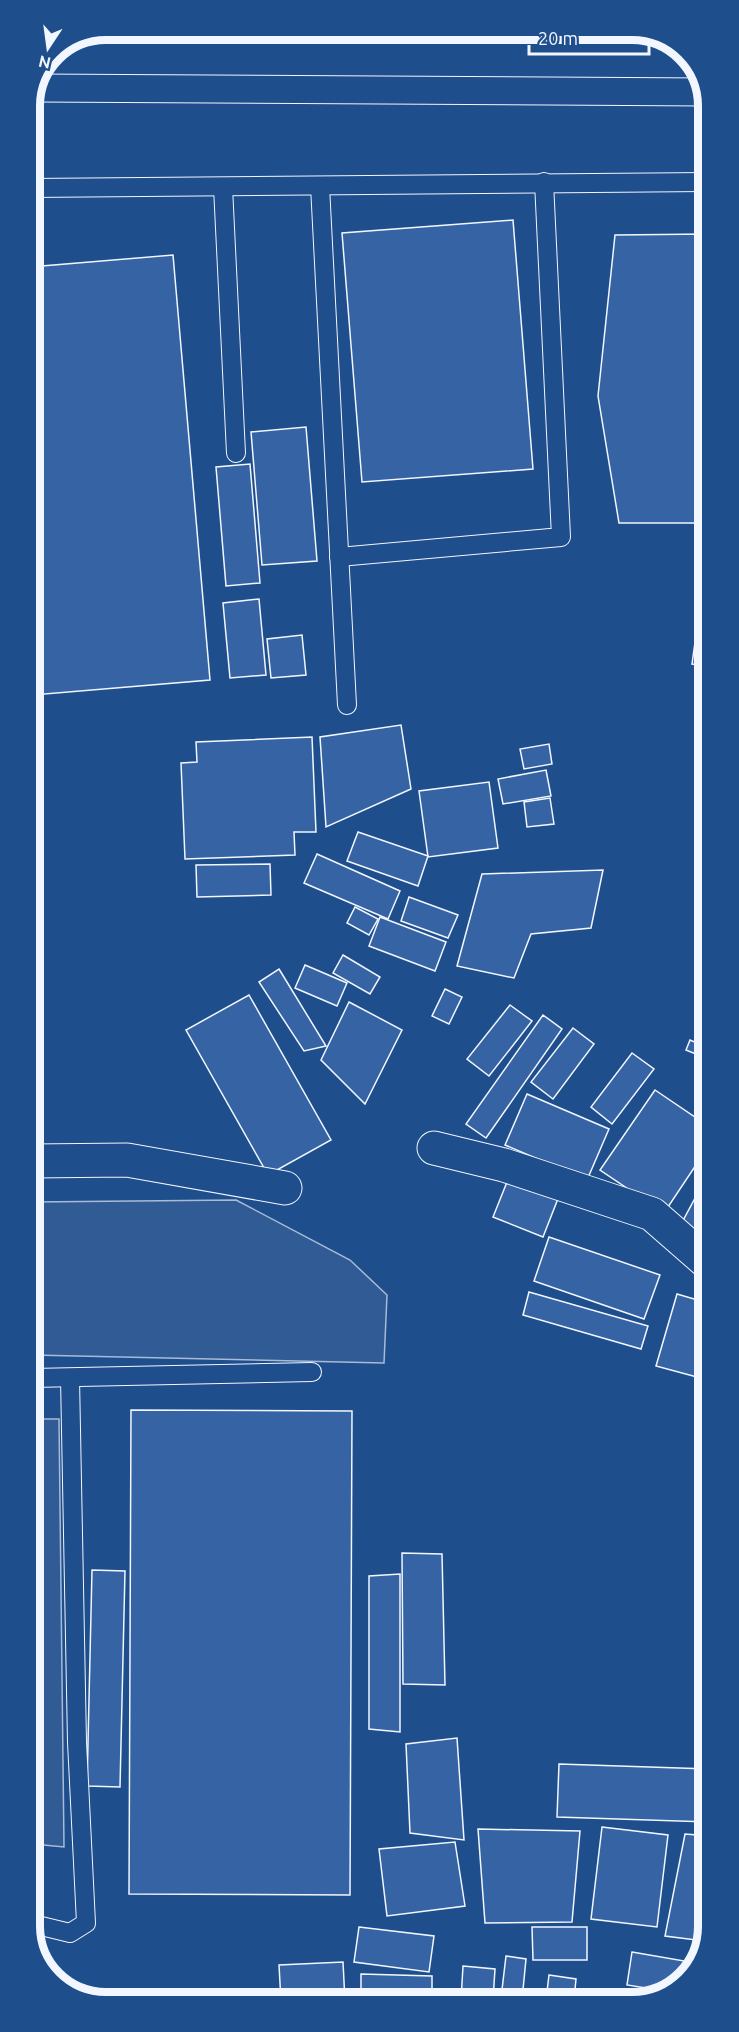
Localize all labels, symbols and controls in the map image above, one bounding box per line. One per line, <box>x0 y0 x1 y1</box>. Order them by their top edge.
north arrow <box>18 18 78 78</box>
scale bar <box>529 18 649 56</box>
text: 20 m <box>538 28 578 48</box>
text: N <box>37 53 52 73</box>

